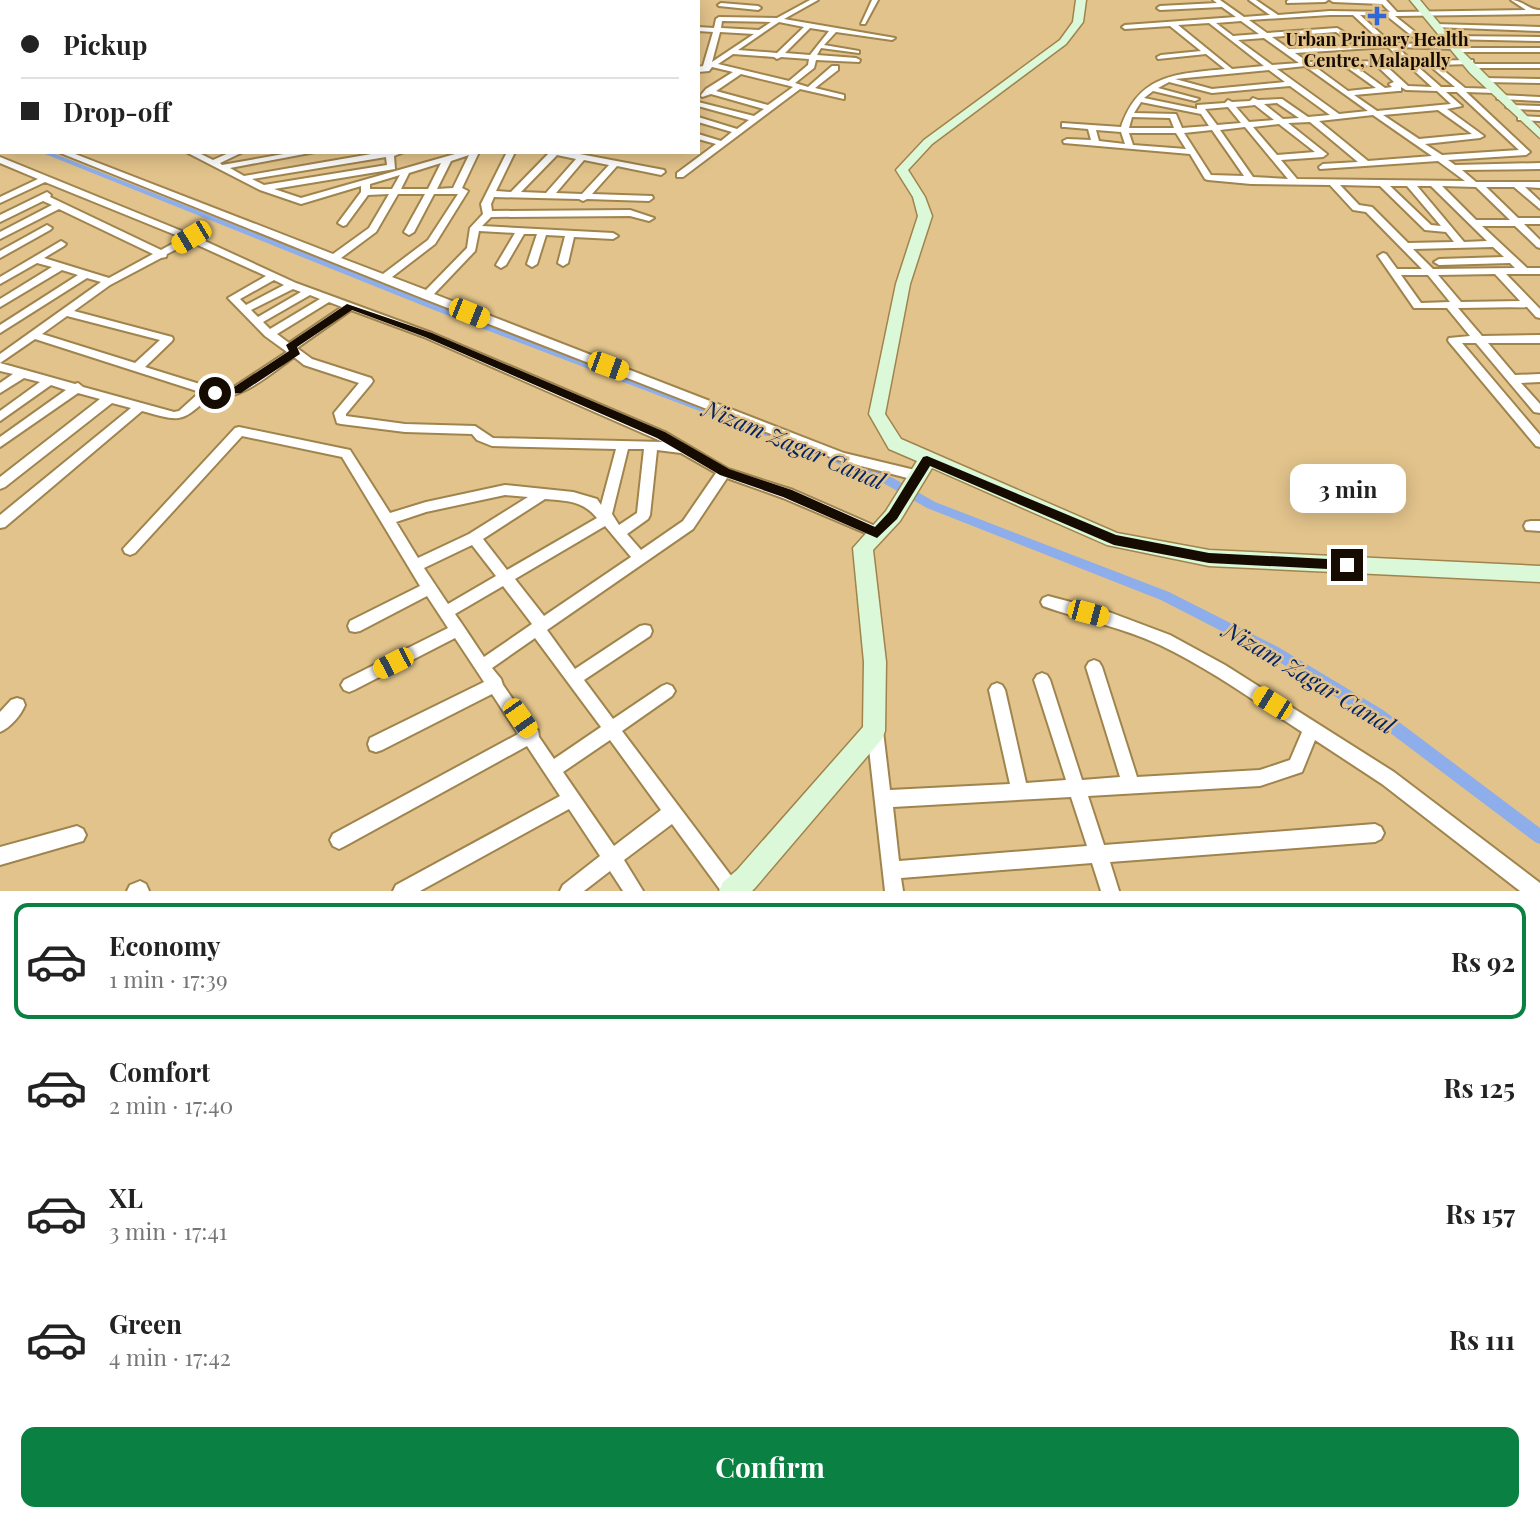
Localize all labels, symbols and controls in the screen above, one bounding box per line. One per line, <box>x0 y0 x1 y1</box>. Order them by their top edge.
marker: Urban Primary Health Centre, Malapally <box>1367 6 1387 26</box>
text: Pickup <box>63 27 147 62</box>
place label: Urban Primary Health Centre, Malapally <box>1285 27 1469 72</box>
text: Drop-off <box>63 94 170 129</box>
car <box>168 217 215 257</box>
car <box>446 295 493 331</box>
car <box>585 349 632 383</box>
route start <box>199 377 231 409</box>
water label: Nizam Zagar Canal <box>697 391 892 496</box>
callout: 3 min <box>1289 463 1405 512</box>
text: 3 min <box>1319 473 1377 504</box>
route end <box>1331 549 1363 581</box>
car <box>1065 597 1112 629</box>
water label: Nizam Zagar Canal <box>1217 612 1402 741</box>
car <box>370 644 417 682</box>
car <box>1249 683 1296 723</box>
car <box>500 695 541 741</box>
text: Economy <box>109 928 220 963</box>
icon: car <box>25 930 88 993</box>
text: Rs 92 <box>1451 944 1515 979</box>
text: 1 min · 17:39 <box>109 963 228 994</box>
text: Comfort <box>109 1054 210 1089</box>
icon: car <box>25 1056 88 1119</box>
text: Rs 125 <box>1443 1070 1515 1105</box>
text: 2 min · 17:40 <box>109 1089 233 1120</box>
text: XL <box>109 1180 143 1215</box>
icon: car <box>25 1182 88 1245</box>
text: Rs 157 <box>1446 1196 1515 1231</box>
text: 3 min · 17:41 <box>109 1215 227 1246</box>
text: Green <box>109 1306 182 1341</box>
icon: car <box>25 1308 88 1371</box>
text: Rs 111 <box>1449 1322 1515 1357</box>
text: 4 min · 17:42 <box>109 1341 231 1372</box>
button: Confirm <box>21 1427 1519 1507</box>

